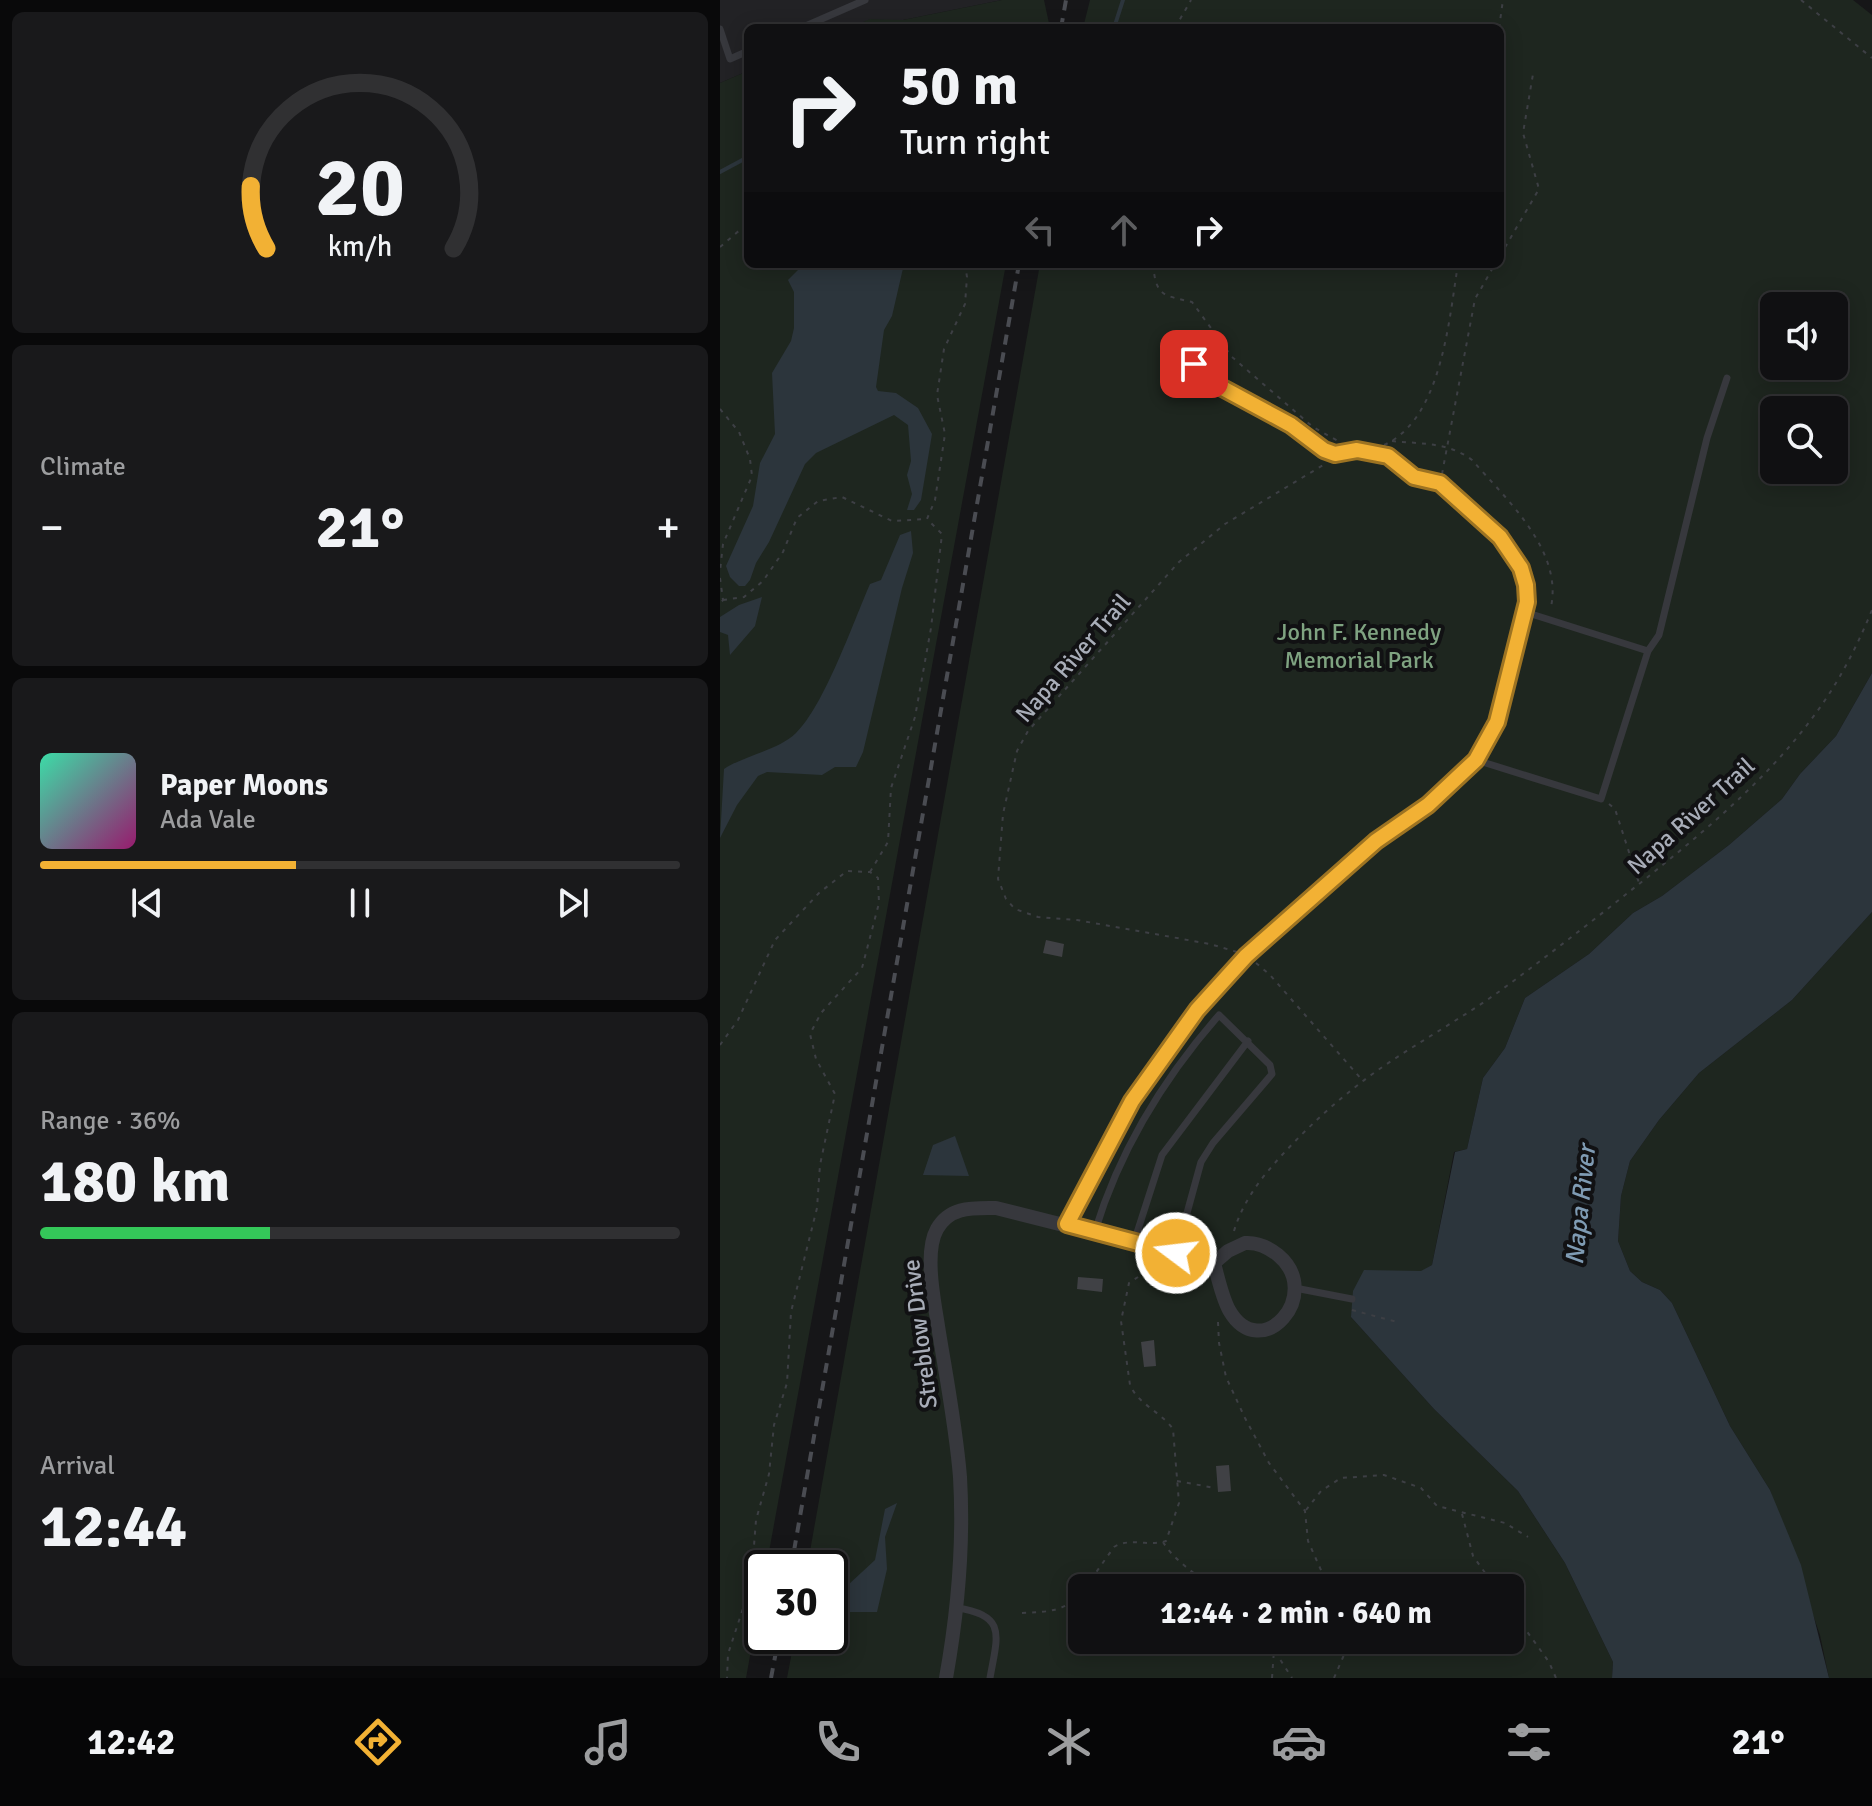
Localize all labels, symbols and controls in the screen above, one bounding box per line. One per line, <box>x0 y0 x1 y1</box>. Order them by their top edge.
text: 50 m <box>900 51 1018 120</box>
icon: right <box>768 56 872 160</box>
text: Turn right <box>900 120 1050 165</box>
text: 20 <box>315 136 405 238</box>
icon: left <box>1018 208 1062 252</box>
icon: ahead <box>1102 208 1146 252</box>
icon: right <box>1186 208 1230 252</box>
text: km/h <box>328 229 392 264</box>
map controls <box>1760 292 1848 484</box>
button: sound <box>1760 292 1848 380</box>
pin <box>1160 330 1228 398</box>
icon: arrive <box>1172 342 1216 386</box>
button: search <box>1760 396 1848 484</box>
text: Climate <box>40 451 126 483</box>
text: 21° <box>316 491 404 565</box>
text: − <box>40 501 64 555</box>
text: + <box>656 501 680 555</box>
street label: Napa River Trail <box>1009 587 1137 729</box>
park label: John F. Kennedy Memorial Park <box>1277 617 1441 675</box>
street label: Napa River Trail <box>1621 751 1761 881</box>
text: Paper Moons <box>160 767 328 804</box>
text: Ada Vale <box>160 804 256 836</box>
icon: previous <box>125 881 169 925</box>
icon: pause <box>338 881 382 925</box>
icon: next <box>551 881 595 925</box>
text: Range · 36% <box>40 1105 181 1137</box>
water label: Napa River <box>1559 1140 1604 1266</box>
text: 180 km <box>40 1145 230 1219</box>
position arrow <box>1134 1211 1218 1295</box>
street label: Streblow Drive <box>896 1258 944 1410</box>
text: Arrival <box>40 1450 115 1482</box>
text: 12:44 <box>40 1490 187 1564</box>
speed limit sign: 30 <box>744 1550 848 1654</box>
text: 12:44 · 2 min · 640 m <box>1160 1595 1432 1632</box>
icon: directions <box>350 1714 406 1770</box>
icon: music <box>580 1714 636 1770</box>
icon: phone <box>810 1714 866 1770</box>
icon: climate <box>1041 1714 1097 1770</box>
icon: car <box>1271 1714 1327 1770</box>
icon: filters <box>1501 1714 1557 1770</box>
text: 12:42 <box>87 1720 176 1765</box>
text: 21° <box>1731 1720 1785 1765</box>

